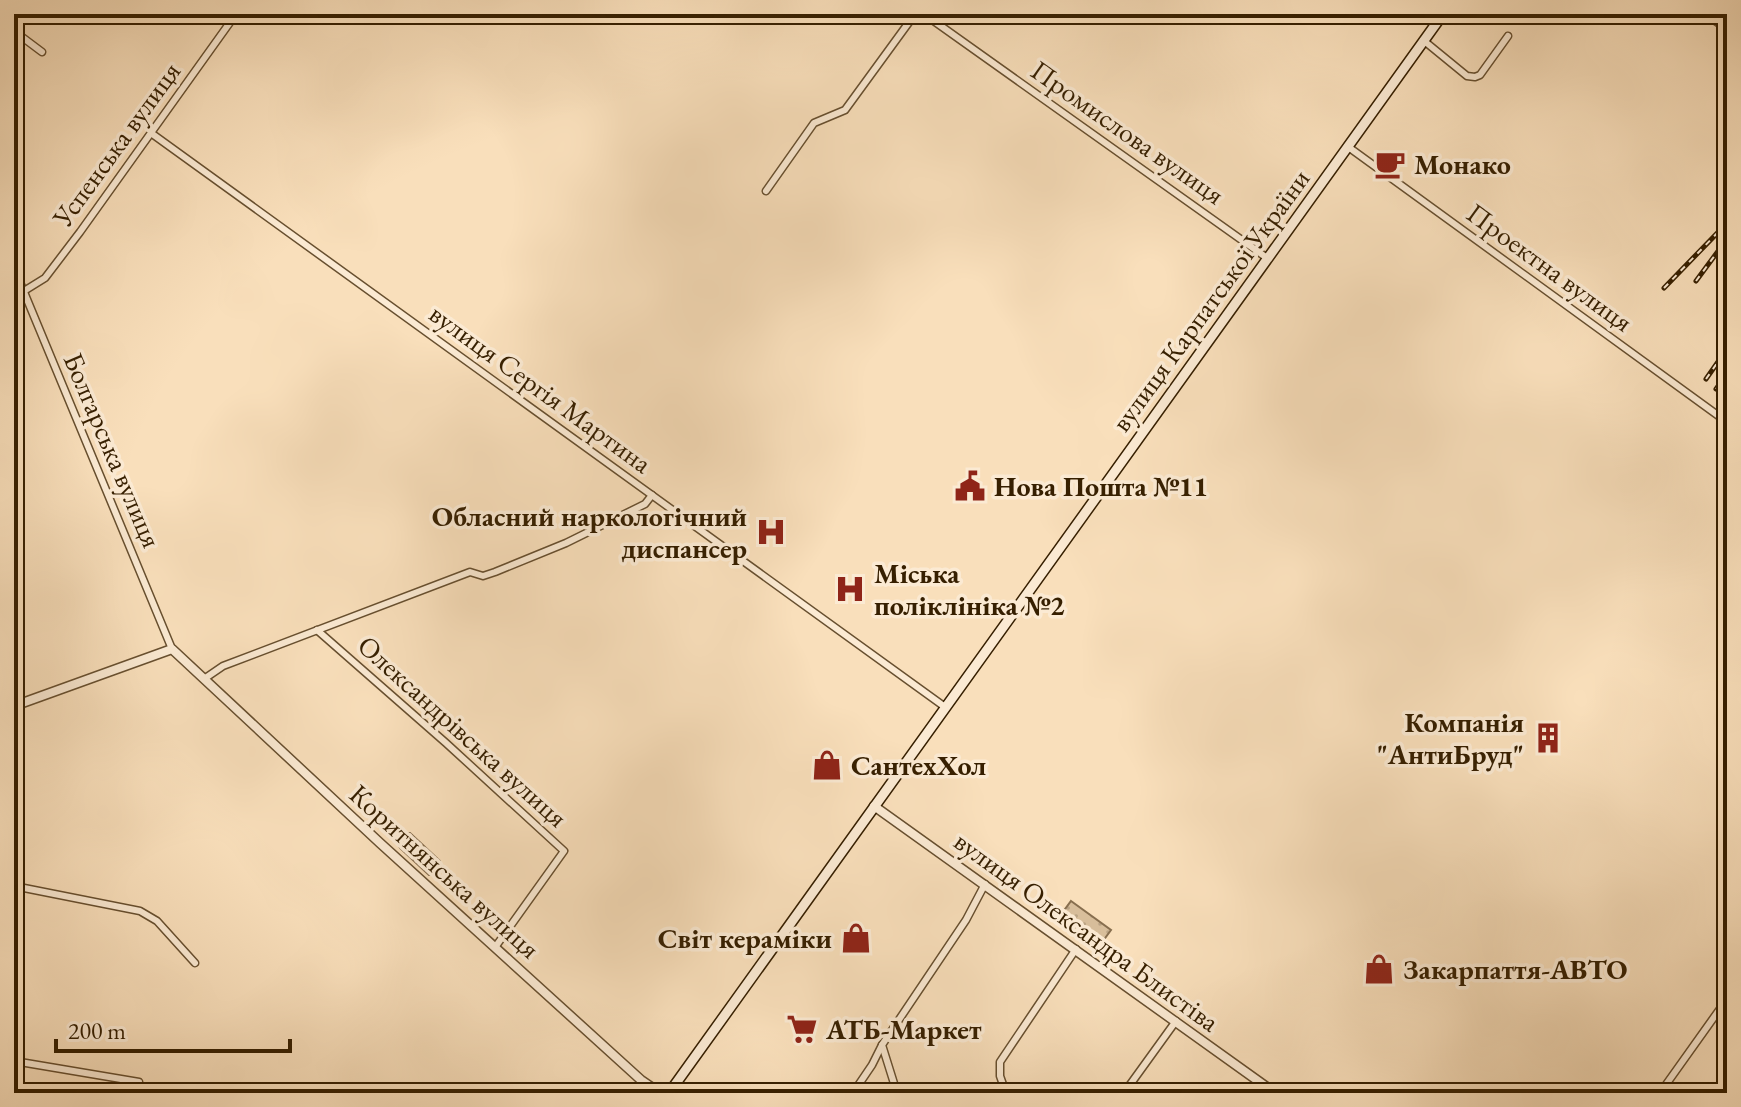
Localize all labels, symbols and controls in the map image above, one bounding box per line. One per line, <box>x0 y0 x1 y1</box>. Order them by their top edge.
street label: Промислова вулиця <box>1024 52 1232 212</box>
street label: Успенська вулиця <box>43 54 188 234</box>
place label: Монако <box>1414 146 1511 182</box>
cafe icon: Монако <box>1373 147 1407 181</box>
street label: вулиця Карпатської України <box>1103 162 1318 438</box>
street label: Проектна вулиця <box>1460 195 1640 339</box>
street label: вулиця Сергія Мартина <box>423 295 660 481</box>
street label: Болгарська вулиця <box>56 347 170 553</box>
place label: Нова Пошта №11 <box>994 468 1208 504</box>
public building icon: Нова Пошта №11 <box>953 469 987 503</box>
place label: Обласний наркологічний диспансер <box>432 498 747 566</box>
hospital icon: Обласний наркологічний диспансер <box>754 515 788 549</box>
place label: Міська поліклініка №2 <box>874 555 1065 623</box>
hospital icon: Міська поліклініка №2 <box>833 572 867 606</box>
street label: Олександрівська вулиця <box>350 627 576 835</box>
place label: Компанія "АнтиБруд" <box>1377 704 1524 772</box>
building icon: Компанія "АнтиБруд" <box>1531 721 1565 755</box>
place label: СантехХол <box>851 747 986 783</box>
shop icon: СантехХол <box>810 748 844 782</box>
street label: Коритнянська вулиця <box>342 776 548 966</box>
street label: вулиця Олександра Блистіва <box>947 823 1227 1040</box>
place label: Світ кераміки <box>658 920 832 956</box>
shop icon: Світ кераміки <box>839 921 873 955</box>
place label: Закарпаття-АВТО <box>1403 951 1627 987</box>
shop icon: Закарпаття-АВТО <box>1362 952 1396 986</box>
scale bar <box>56 1003 290 1053</box>
place label: АТБ-Маркет <box>825 1011 982 1047</box>
supermarket icon: АТБ-Маркет <box>785 1012 819 1046</box>
text: 200 m <box>68 1015 126 1046</box>

